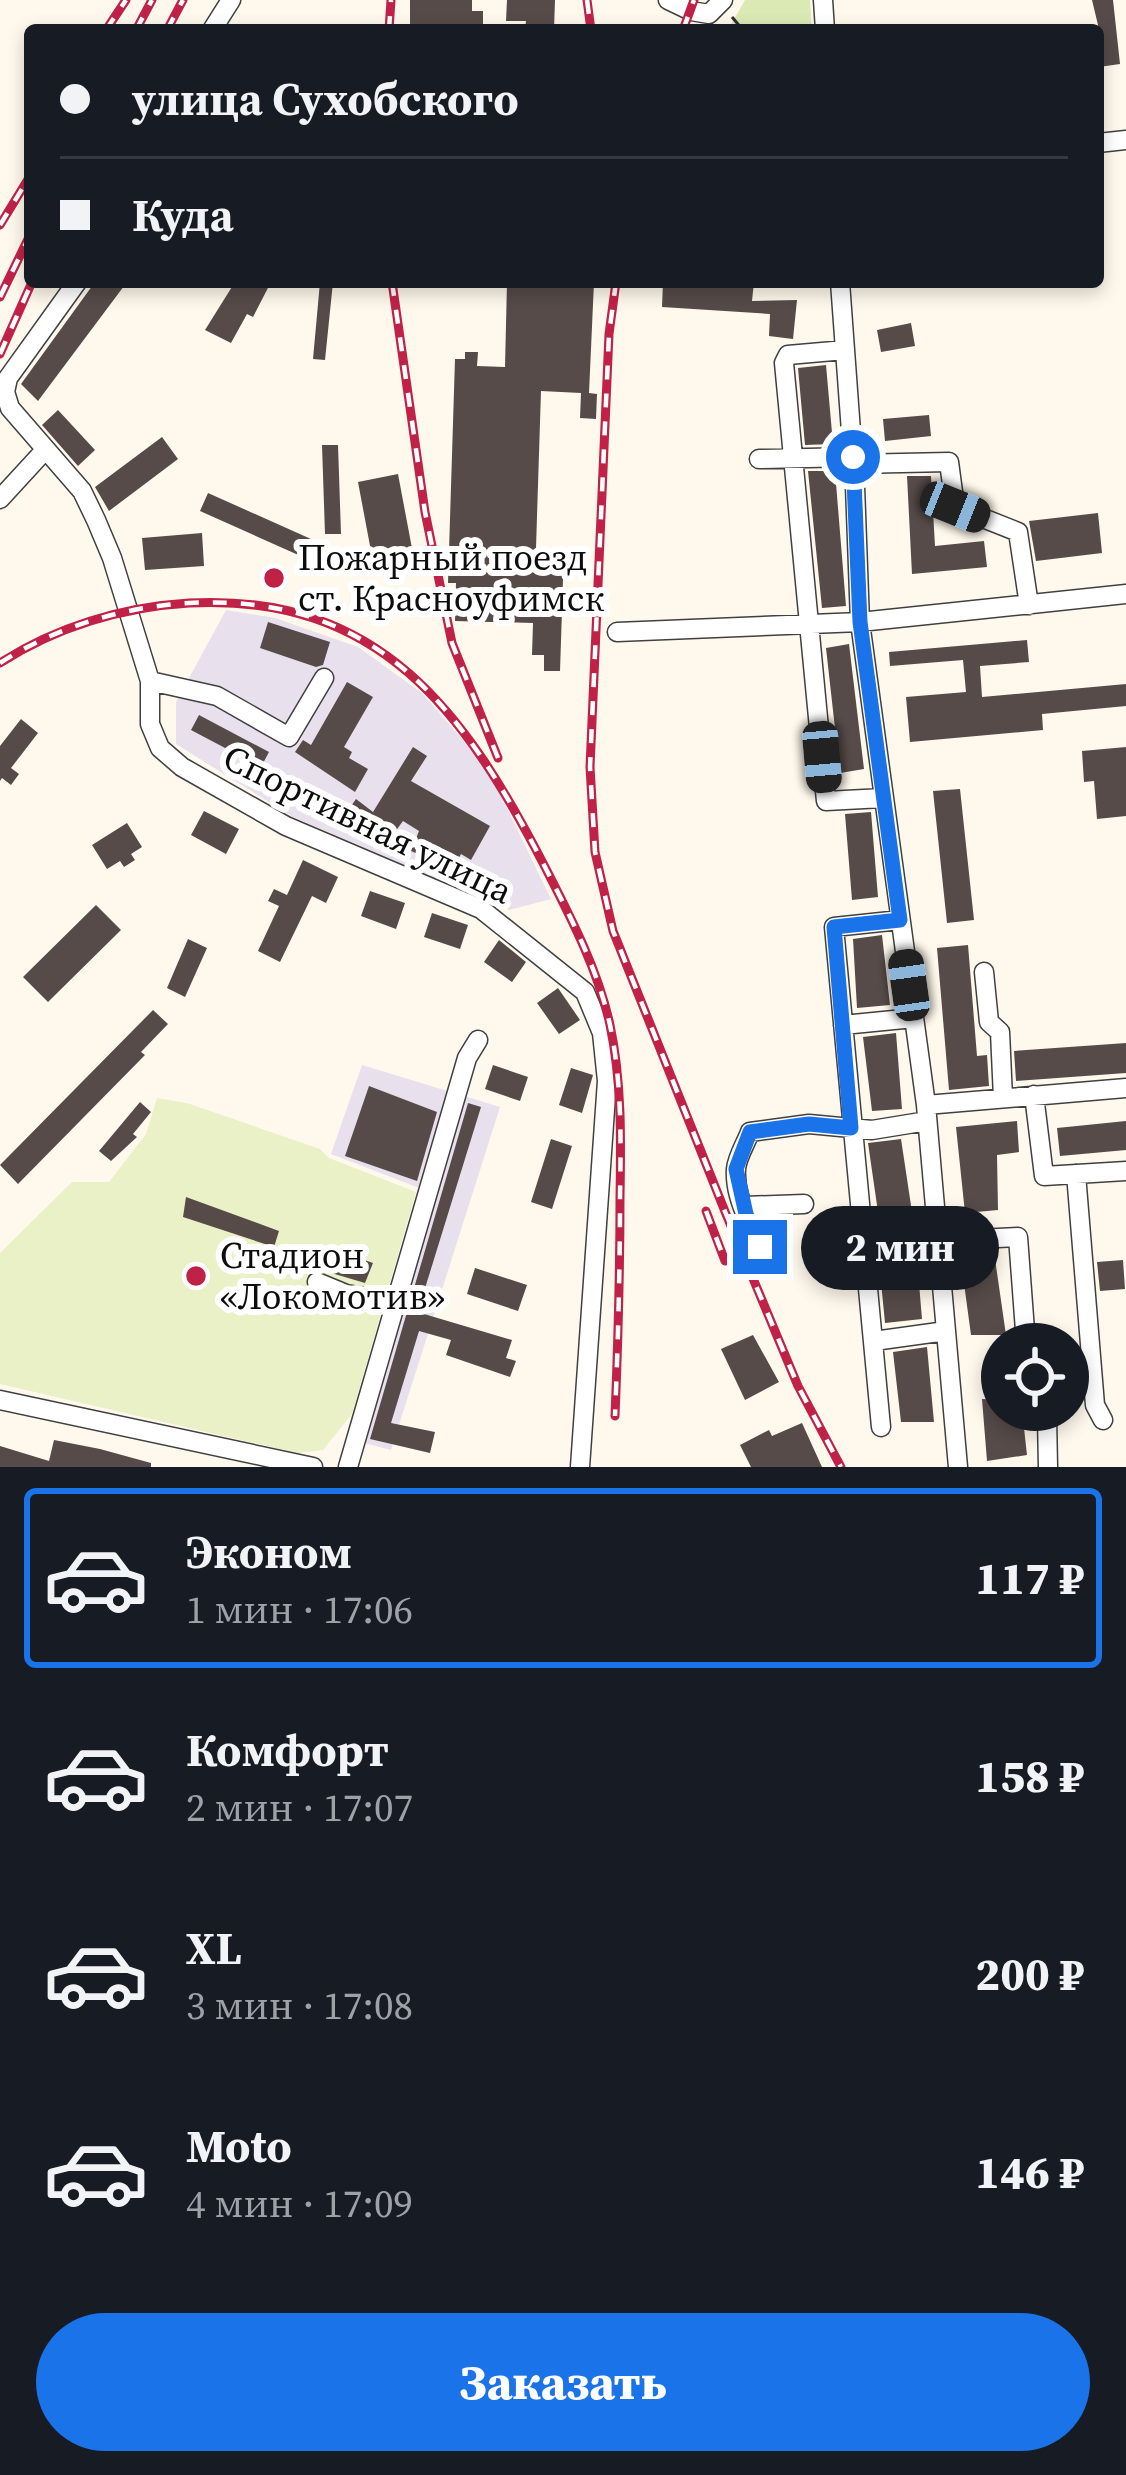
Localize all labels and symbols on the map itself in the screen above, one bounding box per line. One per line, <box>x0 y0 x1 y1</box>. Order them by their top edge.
route start <box>826 430 880 484</box>
car <box>915 477 995 537</box>
place label: Пожарный поезд ст. Красноуфимск <box>298 533 604 623</box>
marker: Пожарный поезд ст. Красноуфимск <box>261 565 287 591</box>
car <box>801 720 843 794</box>
street label: Спортивная улица <box>215 733 521 916</box>
car <box>886 947 932 1023</box>
callout: 2 мин <box>802 1205 1000 1289</box>
route end <box>733 1220 787 1274</box>
place label: Стадион «Локомотив» <box>220 1231 445 1321</box>
marker: Стадион «Локомотив» <box>183 1263 209 1289</box>

